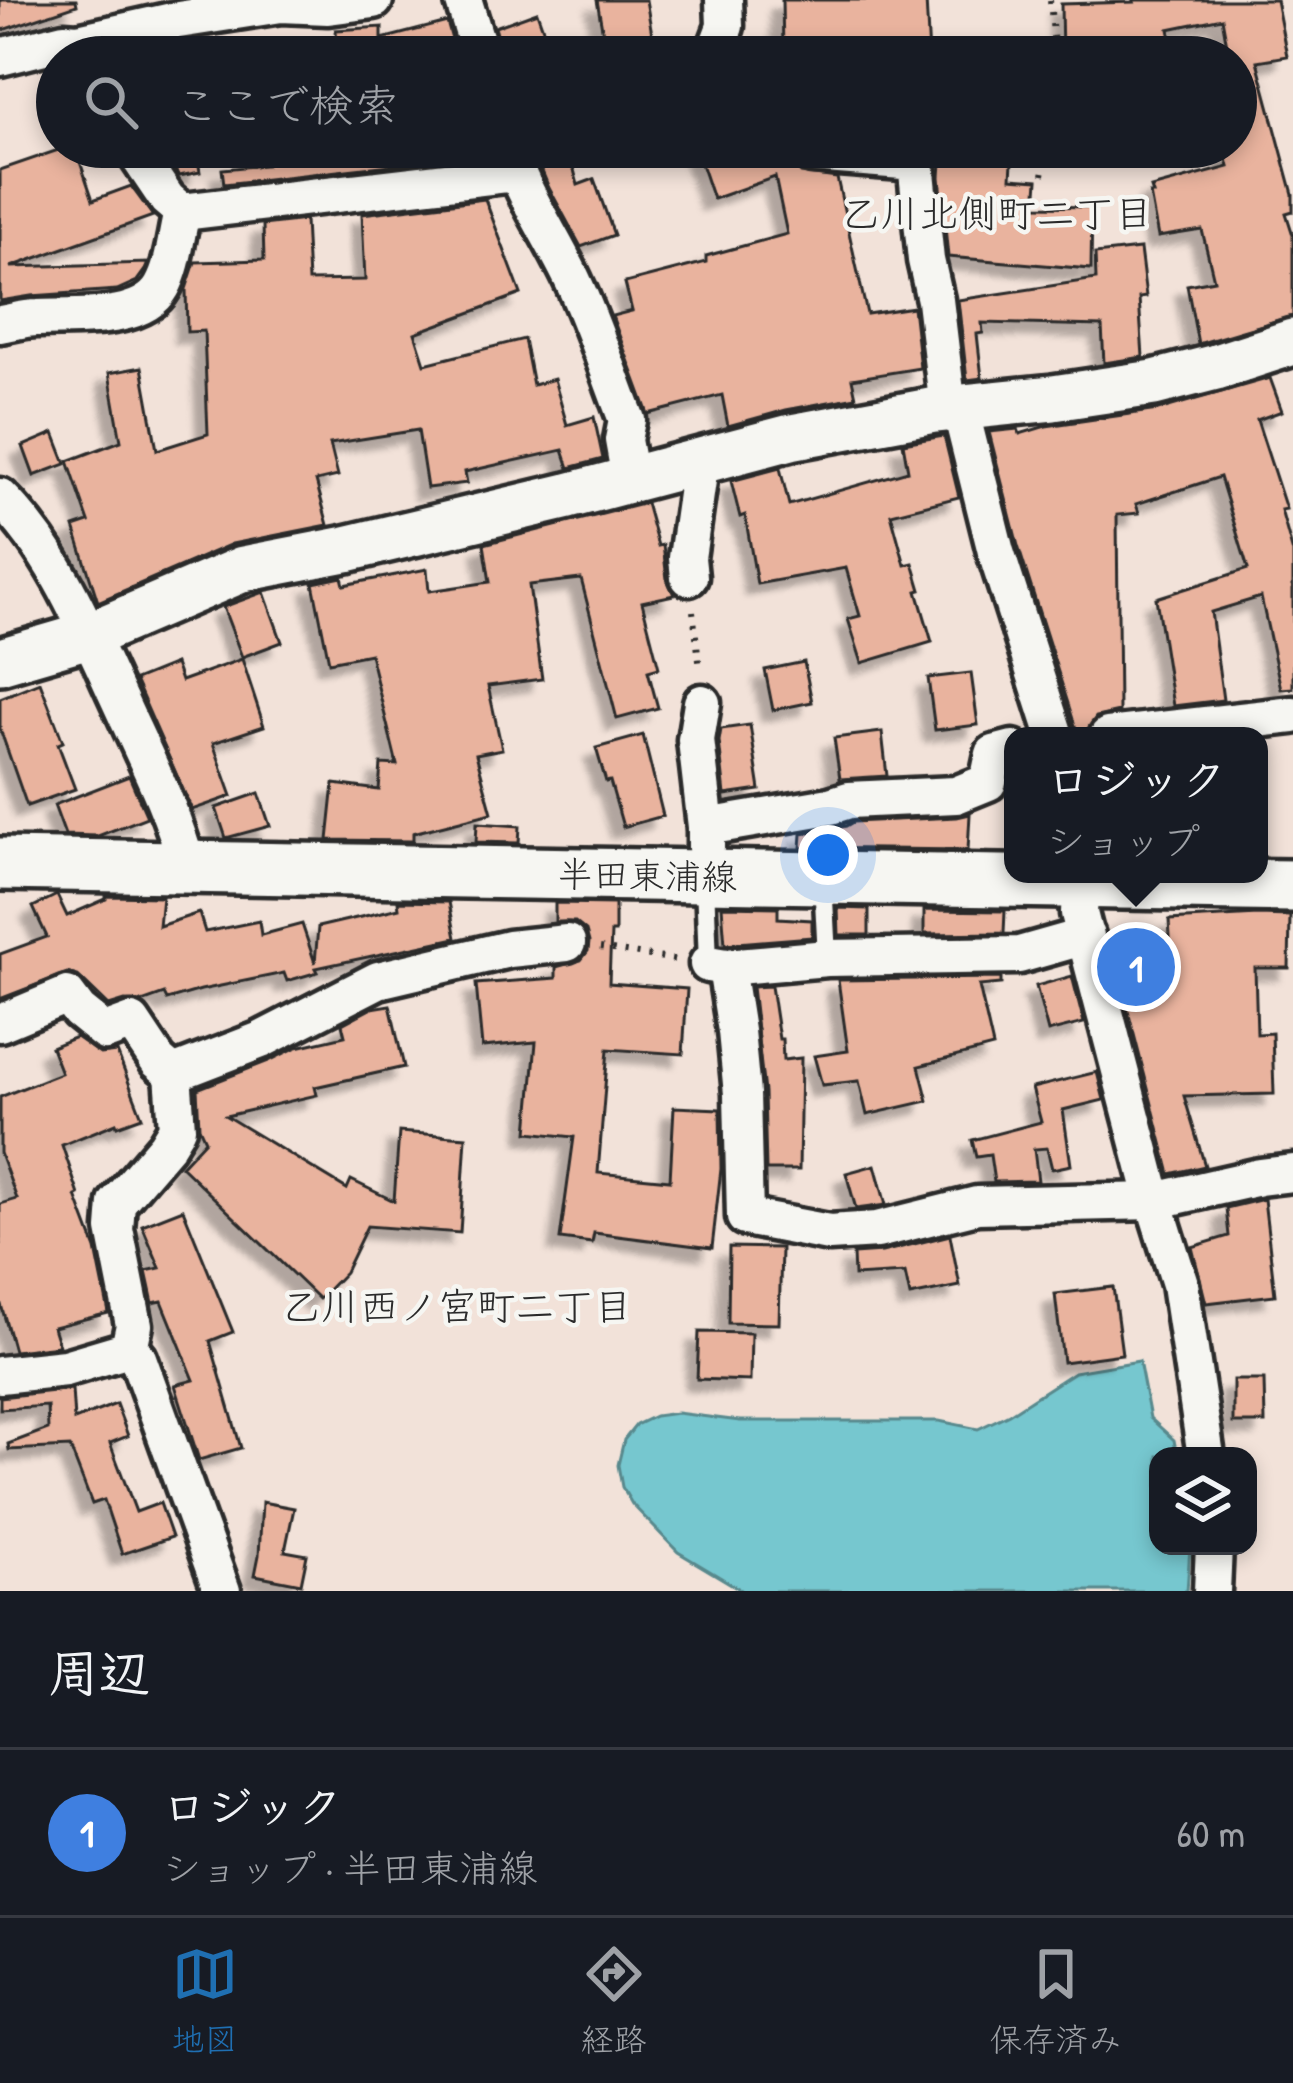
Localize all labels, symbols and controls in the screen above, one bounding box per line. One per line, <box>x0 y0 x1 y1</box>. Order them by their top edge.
search box <box>36 36 1257 168</box>
icon: search <box>78 69 144 135</box>
text: ここで検索 <box>174 74 399 135</box>
district label: 乙川北側町二丁目 <box>841 186 1153 239</box>
popup <box>1004 727 1268 883</box>
text: ロジック <box>1046 749 1226 810</box>
text: ショップ <box>1046 814 1200 867</box>
your location <box>798 825 858 885</box>
street label: 半田東浦線 <box>557 848 737 901</box>
pin: 1 <box>1097 922 1175 1012</box>
district label: 乙川西ノ宮町二丁目 <box>281 1279 633 1332</box>
map controls <box>1149 1447 1257 1555</box>
button: layers <box>1149 1447 1257 1555</box>
text: 周辺 <box>48 1638 150 1707</box>
text: ロジック <box>162 1776 342 1837</box>
text: 1 <box>80 1806 94 1859</box>
text: 60 m <box>1176 1806 1245 1859</box>
text: ショップ · 半田東浦線 <box>162 1841 537 1894</box>
tab: 地図 <box>172 1941 238 2061</box>
tab: 経路 <box>581 1941 647 2061</box>
tab: 保存済み <box>990 1941 1122 2061</box>

